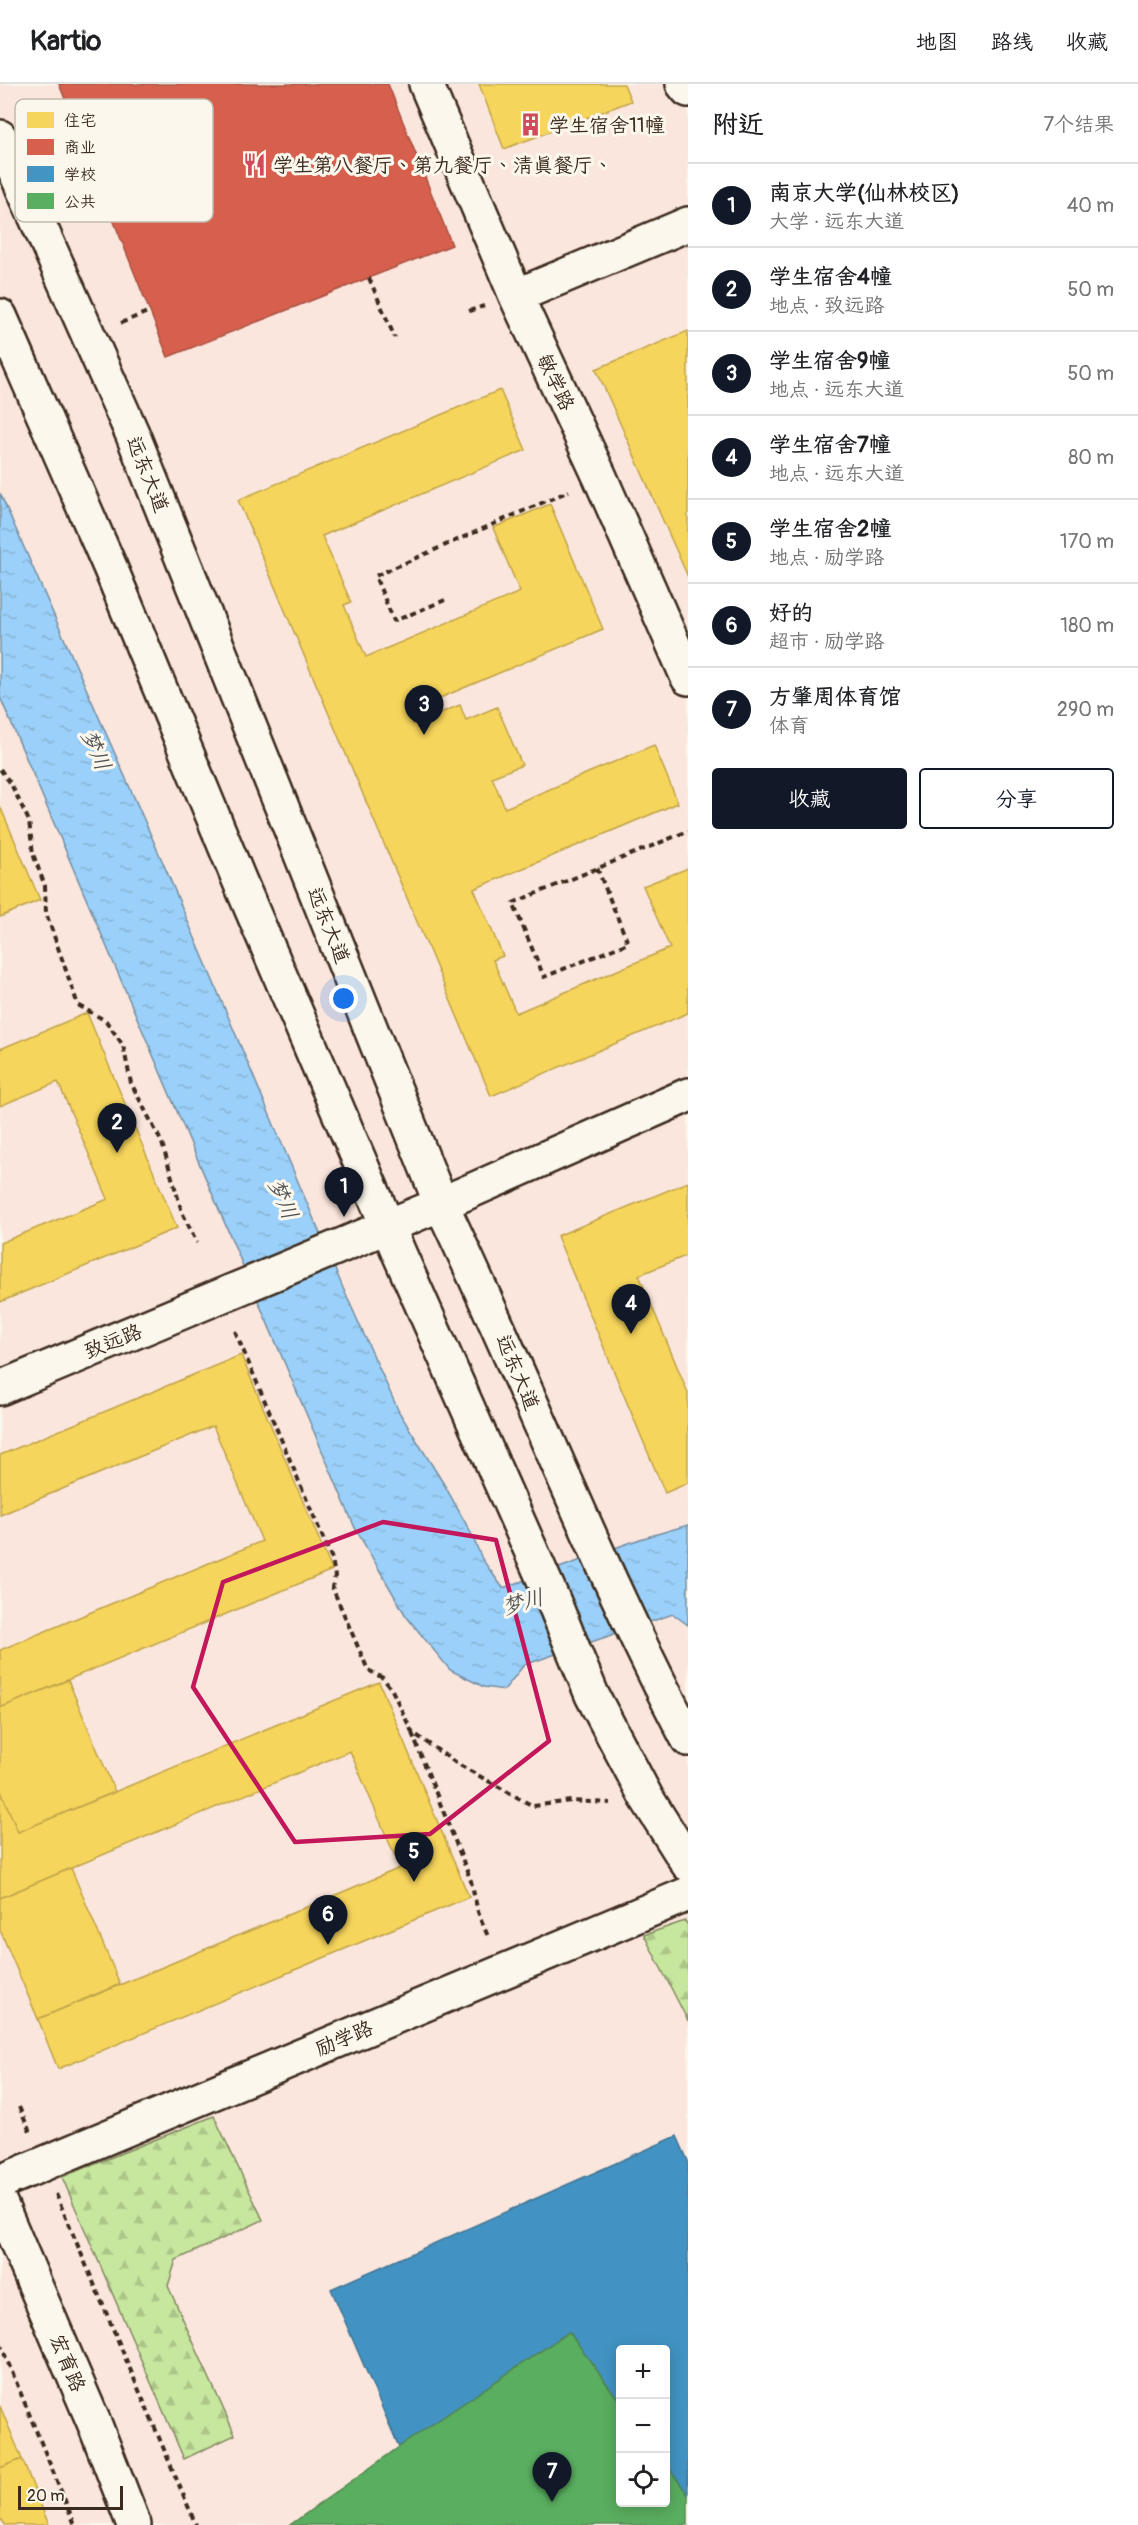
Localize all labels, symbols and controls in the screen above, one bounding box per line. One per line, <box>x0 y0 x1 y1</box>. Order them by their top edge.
text: Kartio <box>30 24 101 59</box>
text: 地图 <box>916 29 958 56</box>
text: 路线 <box>991 29 1033 56</box>
text: 收藏 <box>1066 29 1108 56</box>
legend <box>15 99 213 222</box>
text: 附近 <box>712 109 764 141</box>
text: 住宅 <box>64 111 96 131</box>
building icon: 学生宿舍11幢 <box>518 112 544 138</box>
text: 7个结果 <box>1043 112 1114 137</box>
place label: 学生宿舍11幢 <box>549 113 665 138</box>
text: 商业 <box>64 138 96 158</box>
restaurant icon: 学生第八餐厅、第九餐厅、清真餐厅、 <box>242 152 268 178</box>
place label: 学生第八餐厅、第九餐厅、清真餐厅、 <box>273 153 613 178</box>
text: 学校 <box>64 165 96 185</box>
text: 南京大学(仙林校区) <box>769 179 960 207</box>
text: 公共 <box>64 192 96 212</box>
text: 1 <box>728 193 735 218</box>
text: 40 m <box>1067 193 1114 218</box>
text: 大学 · 远东大道 <box>769 209 904 234</box>
text: 学生宿舍4幢 <box>769 263 892 291</box>
text: 2 <box>726 277 737 302</box>
text: 50 m <box>1067 277 1114 302</box>
text: 地点 · 致远路 <box>769 293 884 318</box>
text: 学生宿舍9幢 <box>769 347 890 375</box>
street label: 敏学路 <box>532 350 580 416</box>
text: 3 <box>726 361 737 386</box>
text: 50 m <box>1067 361 1114 386</box>
text: 地点 · 远东大道 <box>769 377 904 402</box>
text: 学生宿舍7幢 <box>769 431 891 459</box>
street label: 远东大道 <box>121 432 174 516</box>
text: 4 <box>726 445 737 470</box>
text: 80 m <box>1068 445 1114 470</box>
text: 地点 · 远东大道 <box>769 461 904 486</box>
text: 学生宿舍2幢 <box>769 515 891 543</box>
text: 5 <box>726 529 737 554</box>
text: 170 m <box>1060 529 1114 554</box>
text: 地点 · 励学路 <box>769 545 884 570</box>
text: 好的 <box>769 599 813 627</box>
text: 6 <box>726 613 737 638</box>
text: 180 m <box>1060 613 1114 638</box>
text: 超市 · 励学路 <box>769 629 884 654</box>
text: 方肇周体育馆 <box>769 683 901 711</box>
pin: 3 <box>404 686 444 735</box>
text: 7 <box>726 697 737 722</box>
text: 290 m <box>1057 697 1114 722</box>
text: 体育 <box>769 713 809 738</box>
water label: 梦川 <box>75 726 117 776</box>
button: 收藏 <box>712 768 907 829</box>
button: 分享 <box>919 768 1114 829</box>
street label: 远东大道 <box>302 883 355 967</box>
your location <box>329 984 358 1013</box>
pin: 2 <box>98 1104 136 1153</box>
pin: 1 <box>324 1168 364 1217</box>
water label: 梦川 <box>262 1175 304 1225</box>
pin: 4 <box>612 1284 650 1334</box>
street label: 致远路 <box>81 1318 147 1364</box>
street label: 远东大道 <box>490 1330 545 1414</box>
water label: 梦川 <box>499 1584 548 1621</box>
pin: 5 <box>394 1832 434 1882</box>
pin: 6 <box>308 1896 348 1945</box>
street label: 励学路 <box>312 2015 378 2062</box>
street label: 宏育路 <box>44 2331 91 2397</box>
map controls <box>616 2345 670 2507</box>
button: + <box>616 2345 670 2399</box>
button: − <box>616 2399 670 2453</box>
pin: 7 <box>532 2452 572 2502</box>
button: locate <box>616 2453 670 2507</box>
scale bar <box>18 2483 123 2510</box>
text: 20 m <box>27 2486 65 2506</box>

